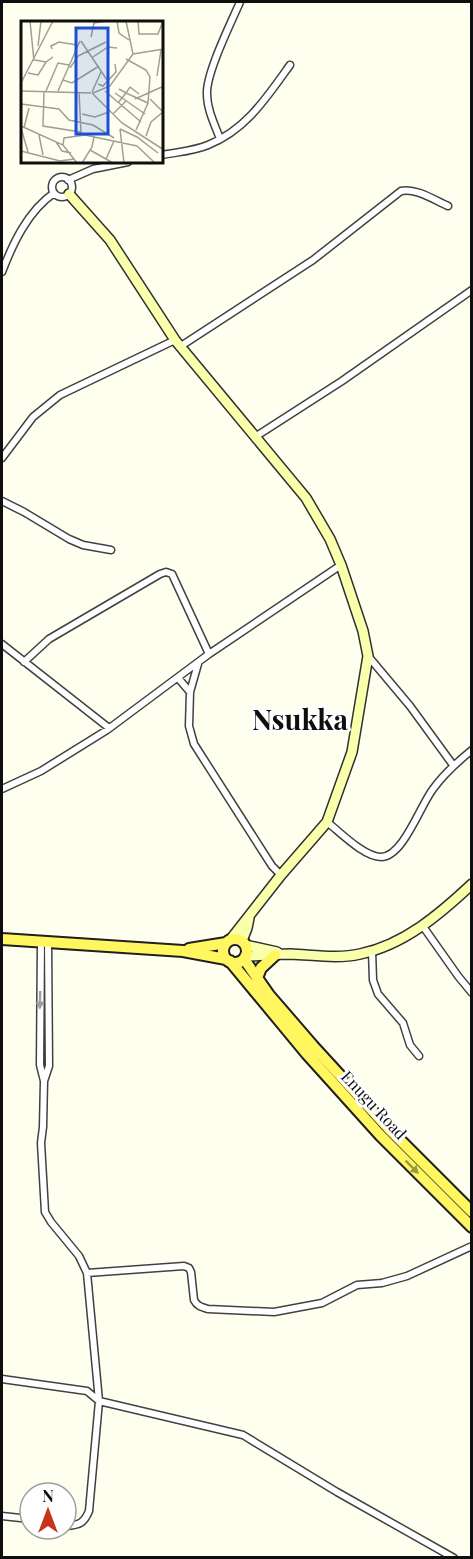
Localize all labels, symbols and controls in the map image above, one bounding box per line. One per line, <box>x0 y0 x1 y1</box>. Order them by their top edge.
inset map <box>21 21 164 164</box>
district label: Nsukka <box>252 700 349 737</box>
one-way arrow <box>36 991 45 1010</box>
street label: Enugu Road <box>337 1066 412 1144</box>
one-way arrow <box>404 1160 418 1174</box>
north arrow <box>18 1481 78 1541</box>
text: N <box>42 1485 54 1506</box>

